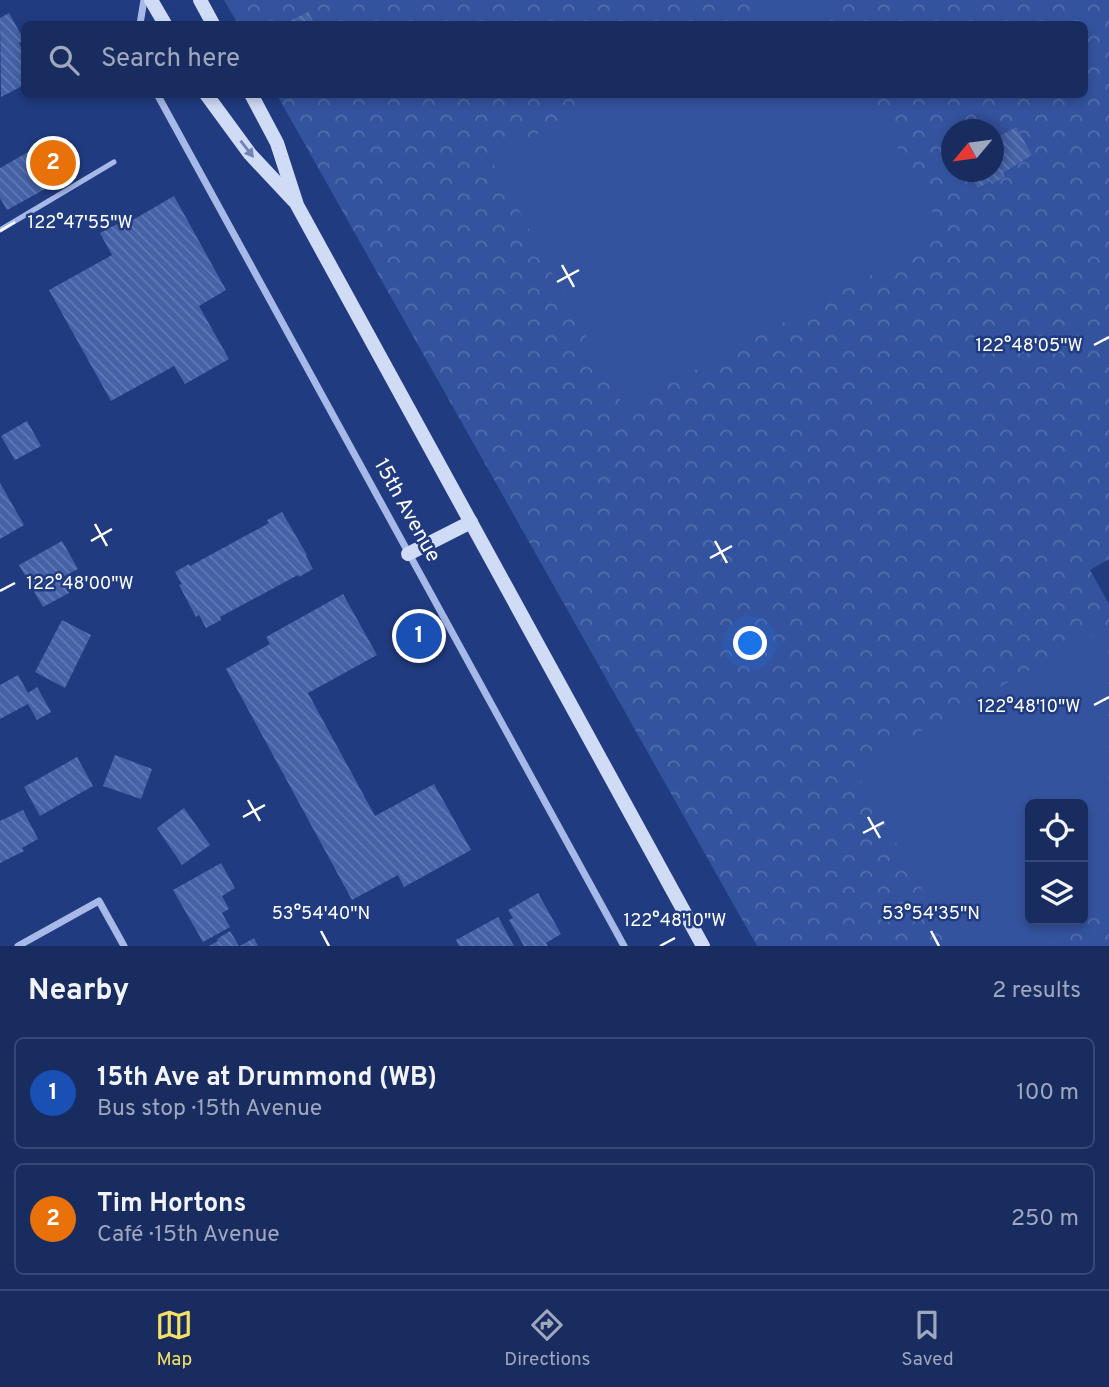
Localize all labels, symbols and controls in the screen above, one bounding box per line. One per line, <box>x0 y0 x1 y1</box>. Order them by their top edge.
search box <box>21 21 1088 98</box>
icon: search <box>45 41 83 79</box>
text: Search here <box>101 43 240 76</box>
north arrow <box>941 119 1004 182</box>
pin: 2 <box>30 137 76 189</box>
one-way arrow <box>239 140 254 158</box>
text: 122°47'55"W <box>27 212 133 235</box>
text: 122°48'05"W <box>975 335 1083 358</box>
street label: 15th Avenue <box>367 454 446 567</box>
text: 122°48'00"W <box>26 573 134 596</box>
pin: 1 <box>396 610 442 662</box>
your location <box>733 626 767 660</box>
text: 122°48'10"W <box>978 696 1080 719</box>
map controls <box>1025 799 1088 925</box>
button: locate <box>1025 799 1088 862</box>
button: layers <box>1025 862 1088 925</box>
text: 53°54'40"N <box>272 903 370 926</box>
text: 53°54'35"N <box>882 903 980 926</box>
text: 122°48'10"W <box>624 910 726 933</box>
text: Nearby <box>28 973 129 1010</box>
text: 2 results <box>992 977 1081 1006</box>
text: 15th Ave at Drummond (WB) <box>97 1062 437 1095</box>
text: 1 <box>48 1079 58 1108</box>
text: 100 m <box>1016 1079 1079 1108</box>
text: Bus stop · 15th Avenue <box>97 1095 322 1124</box>
text: Tim Hortons <box>97 1188 246 1221</box>
text: 2 <box>46 1205 60 1234</box>
text: 250 m <box>1011 1205 1079 1234</box>
text: Café · 15th Avenue <box>97 1221 280 1250</box>
tab: Map <box>155 1306 193 1372</box>
tab: Directions <box>504 1306 591 1372</box>
tab: Saved <box>901 1306 954 1372</box>

